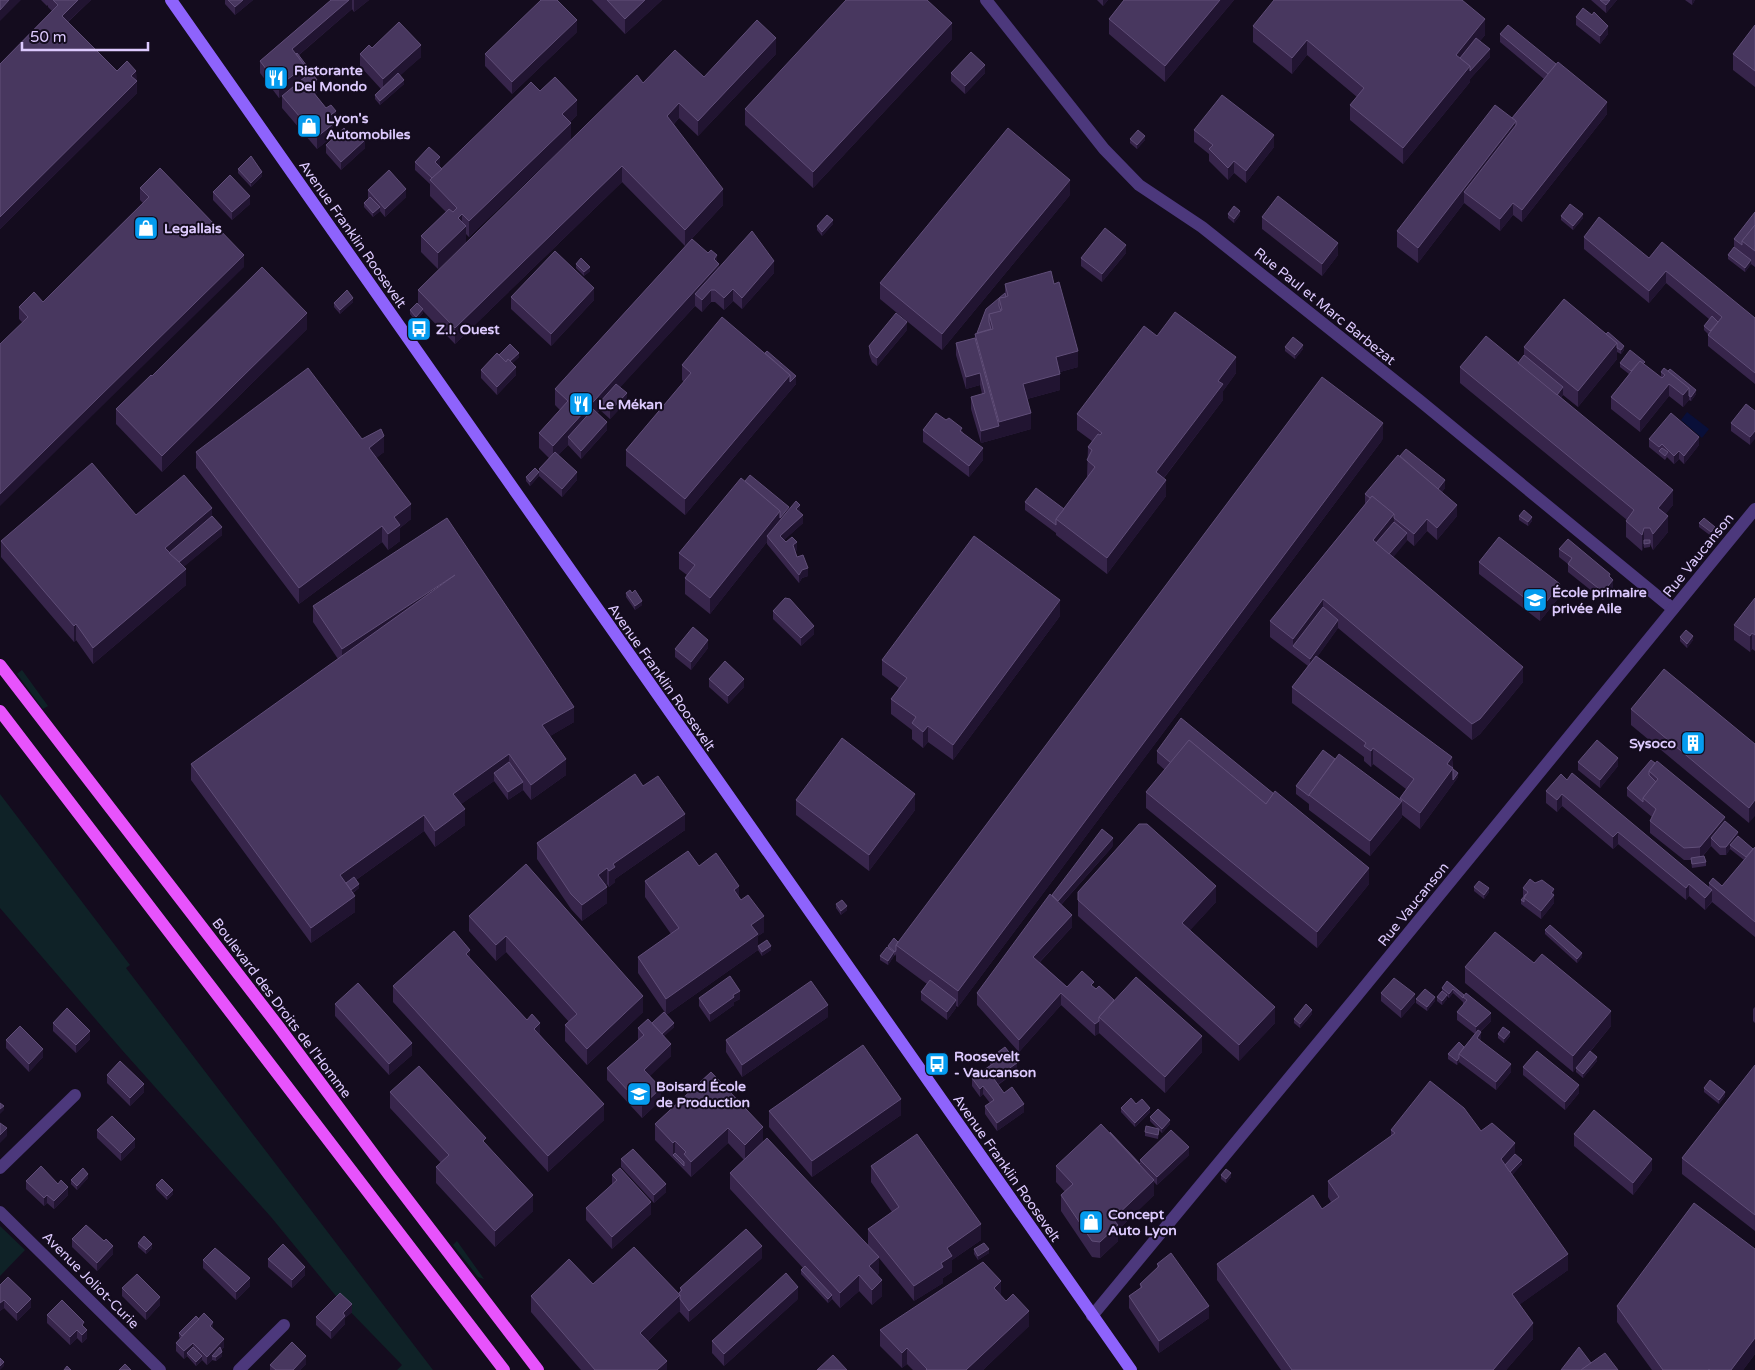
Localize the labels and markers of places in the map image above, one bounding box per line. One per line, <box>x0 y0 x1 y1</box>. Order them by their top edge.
place label: Ristorante Del Mondo <box>294 62 367 95</box>
restaurant icon: Ristorante Del Mondo <box>263 65 289 91</box>
place label: Lyon's Automobiles <box>326 110 411 143</box>
shop icon: Lyon's Automobiles <box>296 113 322 139</box>
shop icon: Legallais <box>133 215 159 241</box>
place label: Legallais <box>164 220 222 237</box>
bus stop icon: Z.I. Ouest <box>406 316 432 342</box>
place label: Z.I. Ouest <box>436 321 500 338</box>
restaurant icon: Le Mékan <box>568 391 594 417</box>
place label: Le Mékan <box>598 396 663 413</box>
place label: École primaire privée Aile <box>1552 584 1647 617</box>
school or university icon: École primaire privée Aile <box>1522 587 1548 613</box>
building icon: Sysoco <box>1680 730 1706 756</box>
place label: Sysoco <box>1629 735 1676 752</box>
place label: Roosevelt - Vaucanson <box>954 1048 1036 1081</box>
bus stop icon: Roosevelt - Vaucanson <box>924 1051 950 1077</box>
place label: Boisard École de Production <box>656 1078 750 1111</box>
school or university icon: Boisard École de Production <box>626 1081 652 1107</box>
place label: Concept Auto Lyon <box>1108 1206 1177 1239</box>
shop icon: Concept Auto Lyon <box>1078 1209 1104 1235</box>

